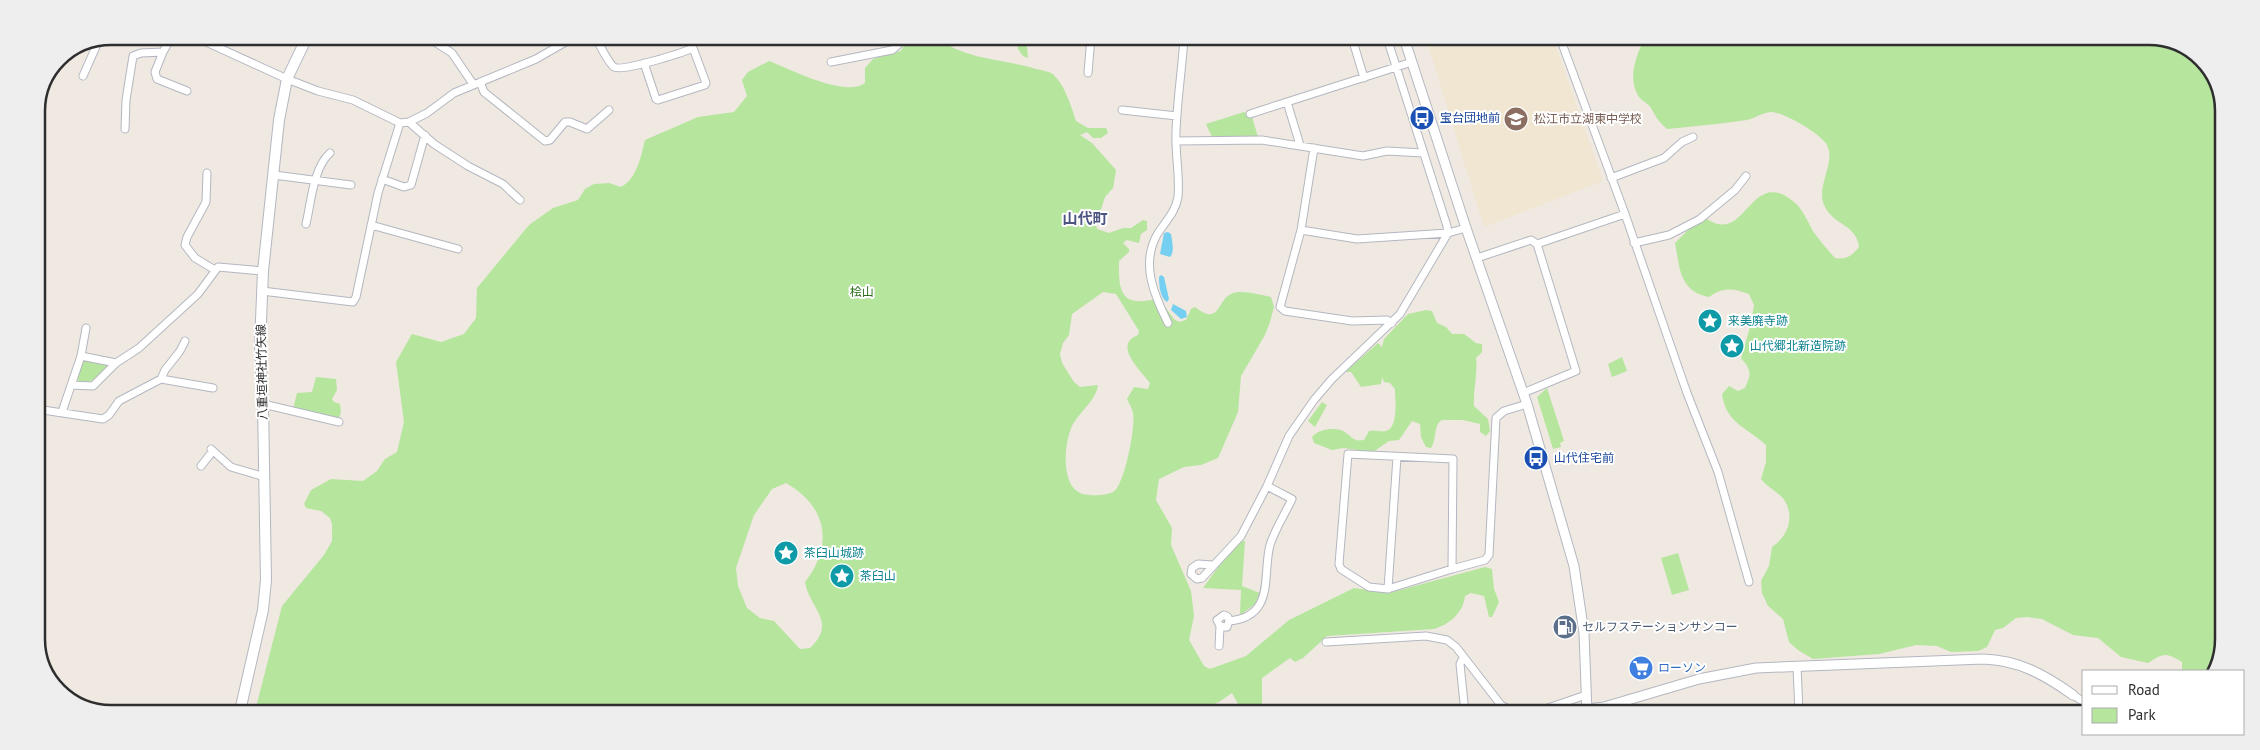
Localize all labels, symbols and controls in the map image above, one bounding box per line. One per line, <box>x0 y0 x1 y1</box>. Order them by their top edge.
bus stop icon: 宝台団地前 <box>1409 105 1435 131</box>
school or university icon: 松江市立湖東中学校 <box>1503 106 1529 132</box>
place label: 宝台団地前 <box>1440 110 1500 125</box>
place label: 松江市立湖東中学校 <box>1534 111 1642 126</box>
district label: 山代町 <box>1062 209 1108 228</box>
park label: 桧山 <box>850 284 874 299</box>
place icon: 来美廃寺跡 <box>1697 308 1723 334</box>
place label: 来美廃寺跡 <box>1728 313 1788 328</box>
street label: 八重垣神社竹矢線 <box>253 324 270 420</box>
place icon: 山代郷北新造院跡 <box>1719 333 1745 359</box>
place label: 山代郷北新造院跡 <box>1750 338 1846 353</box>
bus stop icon: 山代住宅前 <box>1523 445 1549 471</box>
place label: 山代住宅前 <box>1554 450 1614 465</box>
place icon: 茶臼山城跡 <box>773 540 799 566</box>
place label: 茶臼山城跡 <box>804 545 864 560</box>
place icon: 茶臼山 <box>829 563 855 589</box>
place label: 茶臼山 <box>860 568 896 583</box>
fuel station icon: セルフステーションサンコー <box>1552 614 1578 640</box>
place label: セルフステーションサンコー <box>1582 619 1738 634</box>
supermarket icon: ローソン <box>1628 655 1654 681</box>
place label: ローソン <box>1658 660 1706 675</box>
legend <box>2082 670 2245 735</box>
text: Road <box>2128 680 2160 699</box>
text: Park <box>2128 705 2156 724</box>

